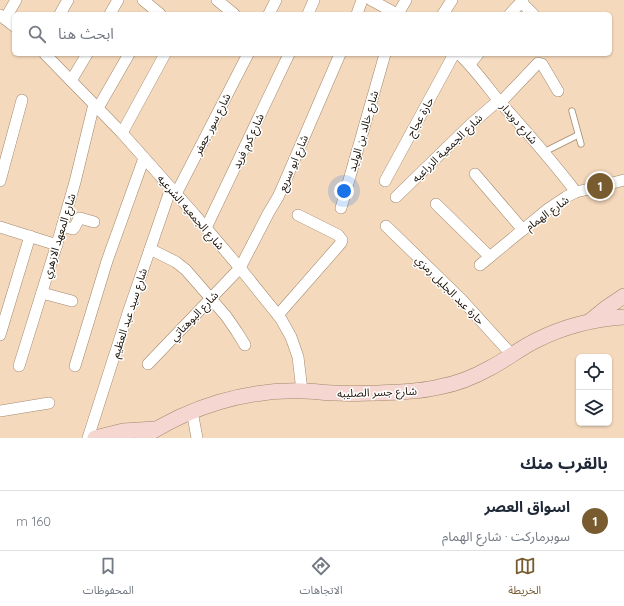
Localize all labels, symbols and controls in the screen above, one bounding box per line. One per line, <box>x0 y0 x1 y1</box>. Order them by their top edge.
search box <box>12 12 612 56</box>
icon: search <box>26 23 48 45</box>
text: ابحث هنا <box>58 24 114 43</box>
street label: شارع خالد بن الوليد <box>345 89 382 173</box>
street label: شارع سور جعفر <box>190 91 235 159</box>
street label: حارة عجاج <box>403 94 438 140</box>
street label: شارع دويدار <box>496 99 541 148</box>
street label: شارع كرم فريد <box>229 111 268 171</box>
street label: شارع الجمعية الزراعيه <box>409 111 486 186</box>
street label: شارع ابو سريع <box>275 132 312 194</box>
street label: شارع الجمعيه الشرعيه <box>154 171 228 254</box>
pin: 1 <box>587 171 613 201</box>
your location <box>334 181 354 201</box>
street label: شارع المعهد الازهري <box>39 191 81 281</box>
street label: شارع الهمام <box>523 192 572 234</box>
street label: حارة عبد الجليل رمزي <box>411 253 488 330</box>
street label: شارع سيد عبد العظيم <box>108 266 152 360</box>
street label: شارع البوهتاتي <box>167 288 223 346</box>
map controls <box>576 354 612 426</box>
button: locate <box>576 354 612 390</box>
street label: شارع جسر الصليبه <box>337 384 418 401</box>
button: layers <box>576 390 612 426</box>
text: بالقرب منك <box>520 452 608 473</box>
text: اسواق العصر <box>484 497 570 516</box>
text: 160 m <box>16 513 51 529</box>
text: 1 <box>592 513 598 529</box>
text: سوبرماركت · شارع الهمام <box>442 528 570 544</box>
tab: المحفوظات <box>83 555 134 602</box>
tab: الاتجاهات <box>300 555 343 602</box>
tab: الخريطة <box>508 555 541 602</box>

